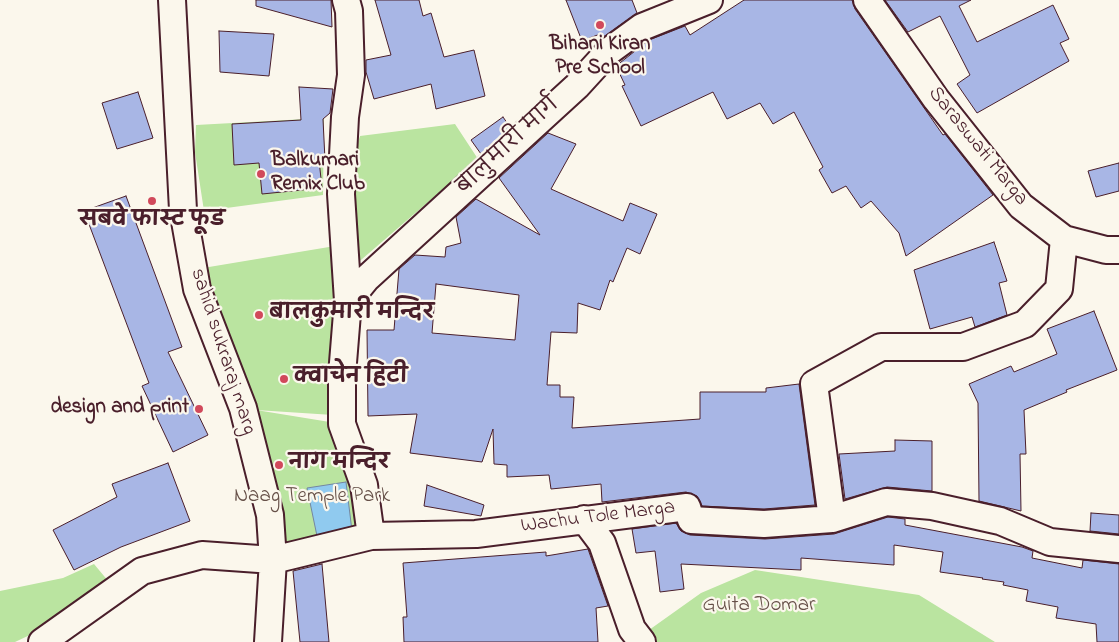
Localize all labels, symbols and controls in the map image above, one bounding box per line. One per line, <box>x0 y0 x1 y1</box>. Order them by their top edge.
marker: Bihani Kiran Pre School <box>594 19 606 31</box>
place label: Bihani Kiran Pre School <box>550 33 650 83</box>
street label: Saraswati Marga <box>921 82 1033 212</box>
street label: बालुमारी मार्ग <box>453 93 565 201</box>
place label: Balkumari Remix Club <box>271 149 365 199</box>
marker: Balkumari Remix Club <box>255 168 267 180</box>
marker: सबवे फास्ट फूड <box>146 195 158 207</box>
place label: सबवे फास्ट फूड <box>79 209 225 235</box>
street label: sahid sukraraj marg <box>183 266 261 438</box>
place label: बालकुमारी मन्दिर <box>269 302 434 328</box>
marker: बालकुमारी मन्दिर <box>253 309 265 321</box>
place label: क्वाचेन हिटी <box>294 366 407 392</box>
marker: क्वाचेन हिटी <box>278 373 290 385</box>
place label: design and print <box>50 396 189 422</box>
marker: design and print <box>193 403 205 415</box>
place label: नाग मन्दिर <box>289 452 389 478</box>
marker: नाग मन्दिर <box>273 459 285 471</box>
park label: Naag Temple Park <box>234 485 390 511</box>
street label: Wachu Tole Marga <box>519 496 677 540</box>
park label: Guita Domar <box>702 594 816 620</box>

